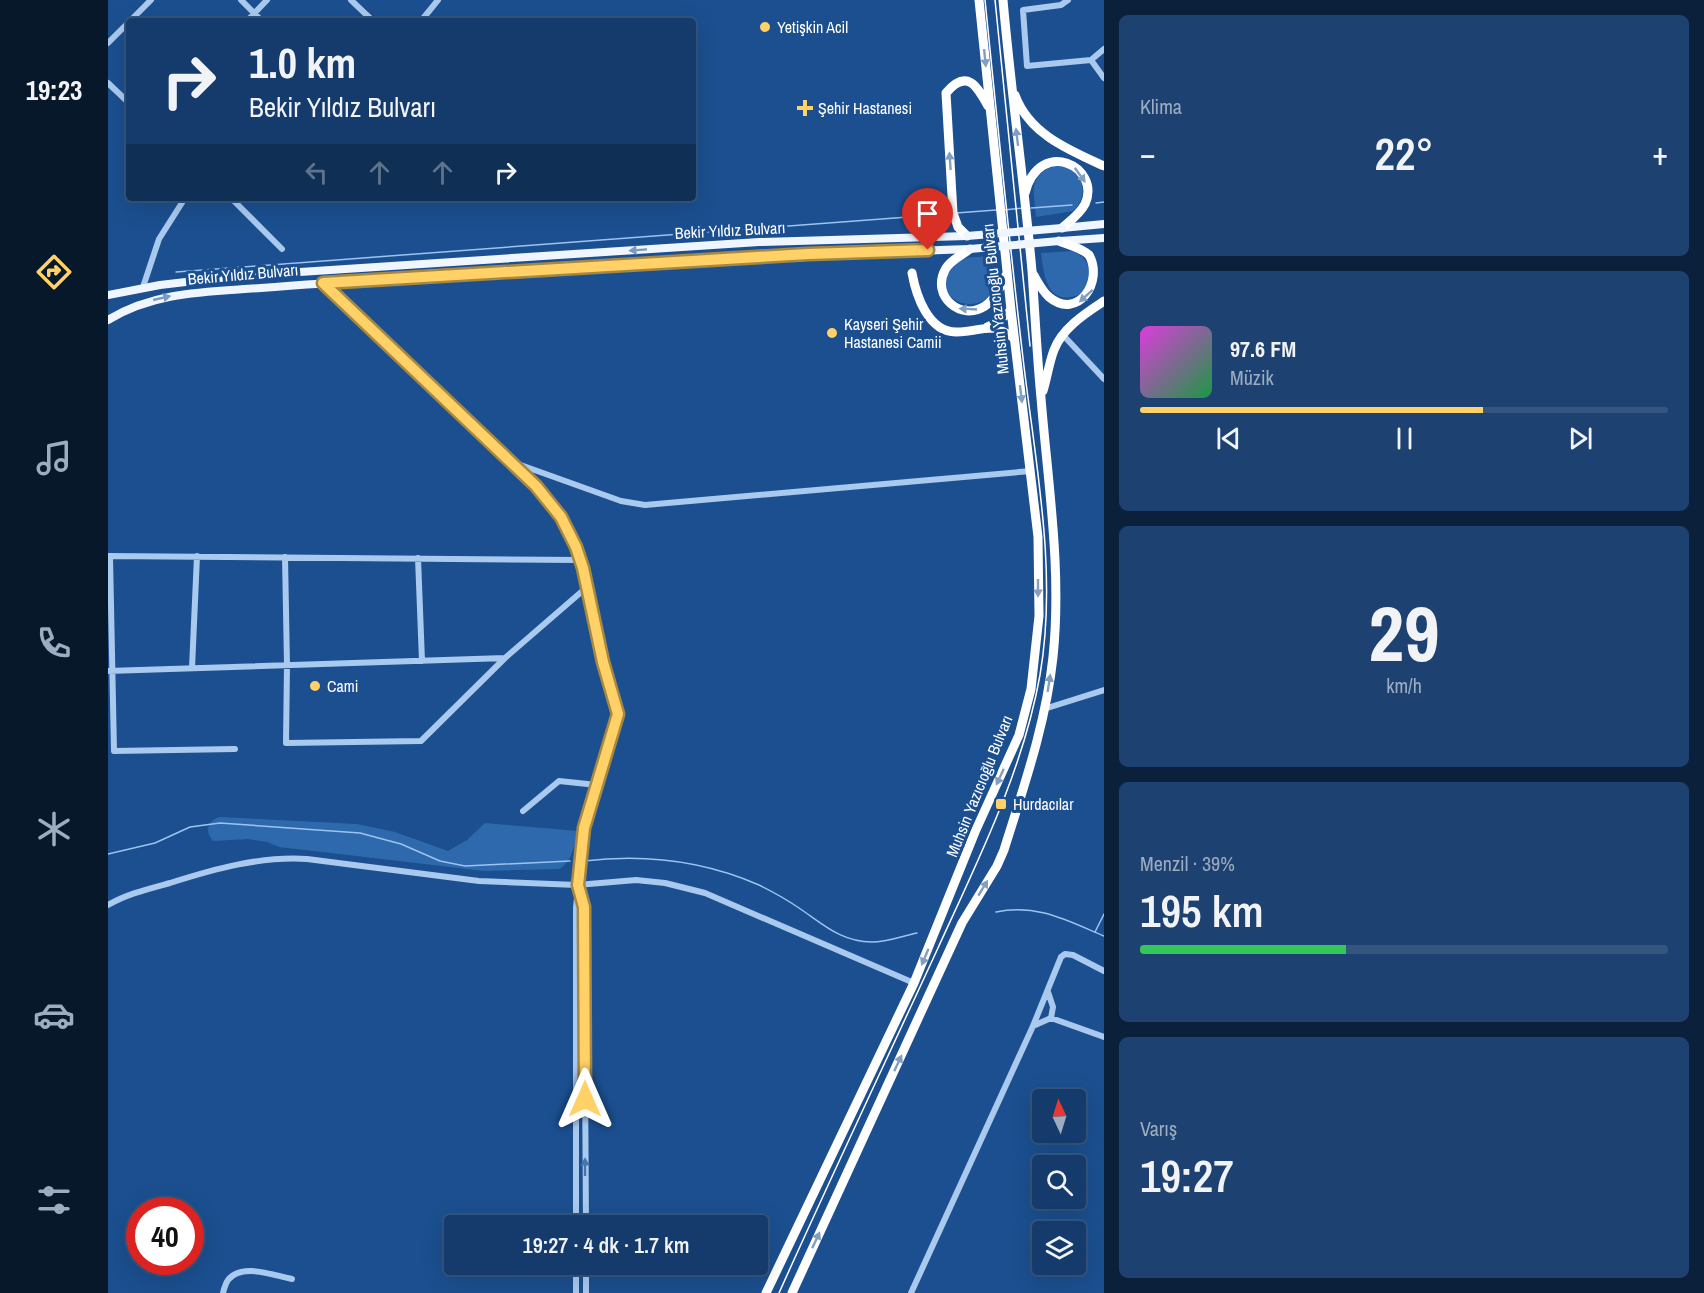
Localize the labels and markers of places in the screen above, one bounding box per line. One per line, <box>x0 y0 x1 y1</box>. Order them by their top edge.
place label: Yetişkin Acil <box>777 16 848 38</box>
marker: Yetişkin Acil <box>758 20 772 34</box>
place label: Şehir Hastanesi <box>818 97 912 119</box>
marker: Şehir Hastanesi <box>796 99 814 117</box>
pin <box>902 188 953 250</box>
place label: Kayseri Şehir Hastanesi Camii <box>844 313 942 353</box>
marker: Kayseri Şehir Hastanesi Camii <box>825 326 839 340</box>
place label: Cami <box>327 675 358 697</box>
marker: Cami <box>308 679 322 693</box>
place label: Hurdacılar <box>1013 793 1074 815</box>
marker: Hurdacılar <box>994 797 1008 811</box>

